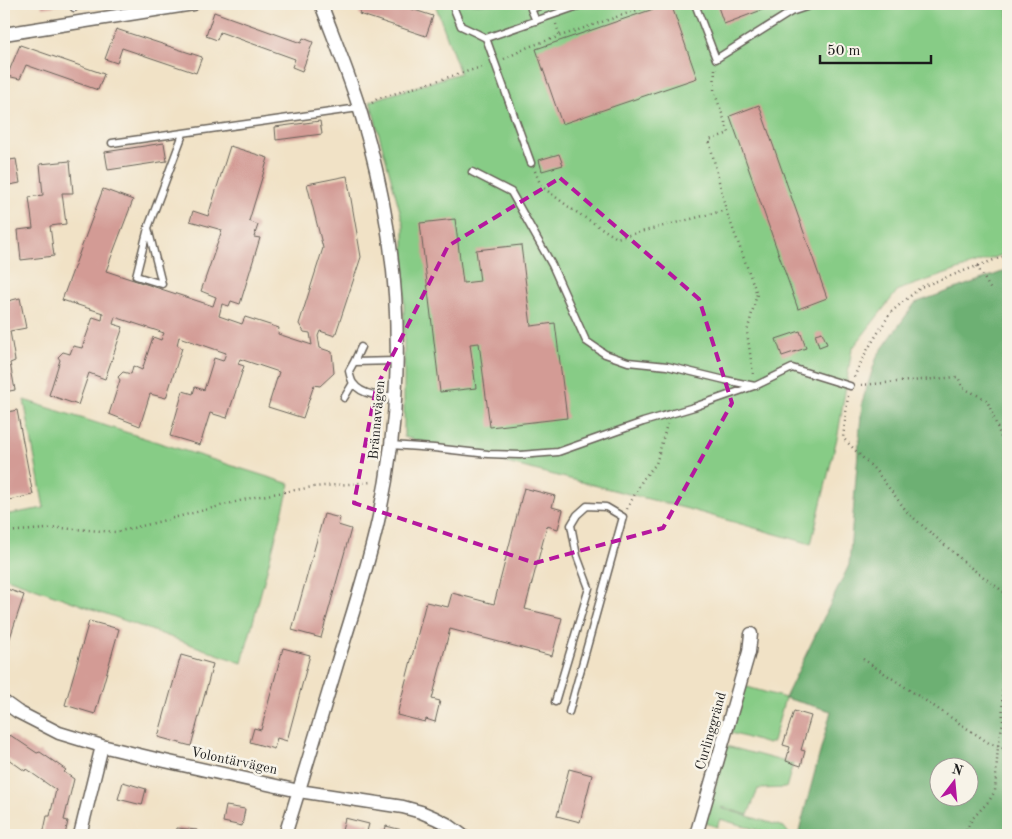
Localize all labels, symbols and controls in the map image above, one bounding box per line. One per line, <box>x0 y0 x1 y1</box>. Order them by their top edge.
scale bar <box>820 32 931 64</box>
text: 50 m <box>827 44 861 59</box>
street label: Brännavägen <box>367 379 387 460</box>
street label: Curlinggränd <box>693 690 729 772</box>
street label: Volontärvägen <box>189 745 279 777</box>
north arrow <box>930 756 980 806</box>
text: N <box>950 762 965 779</box>

